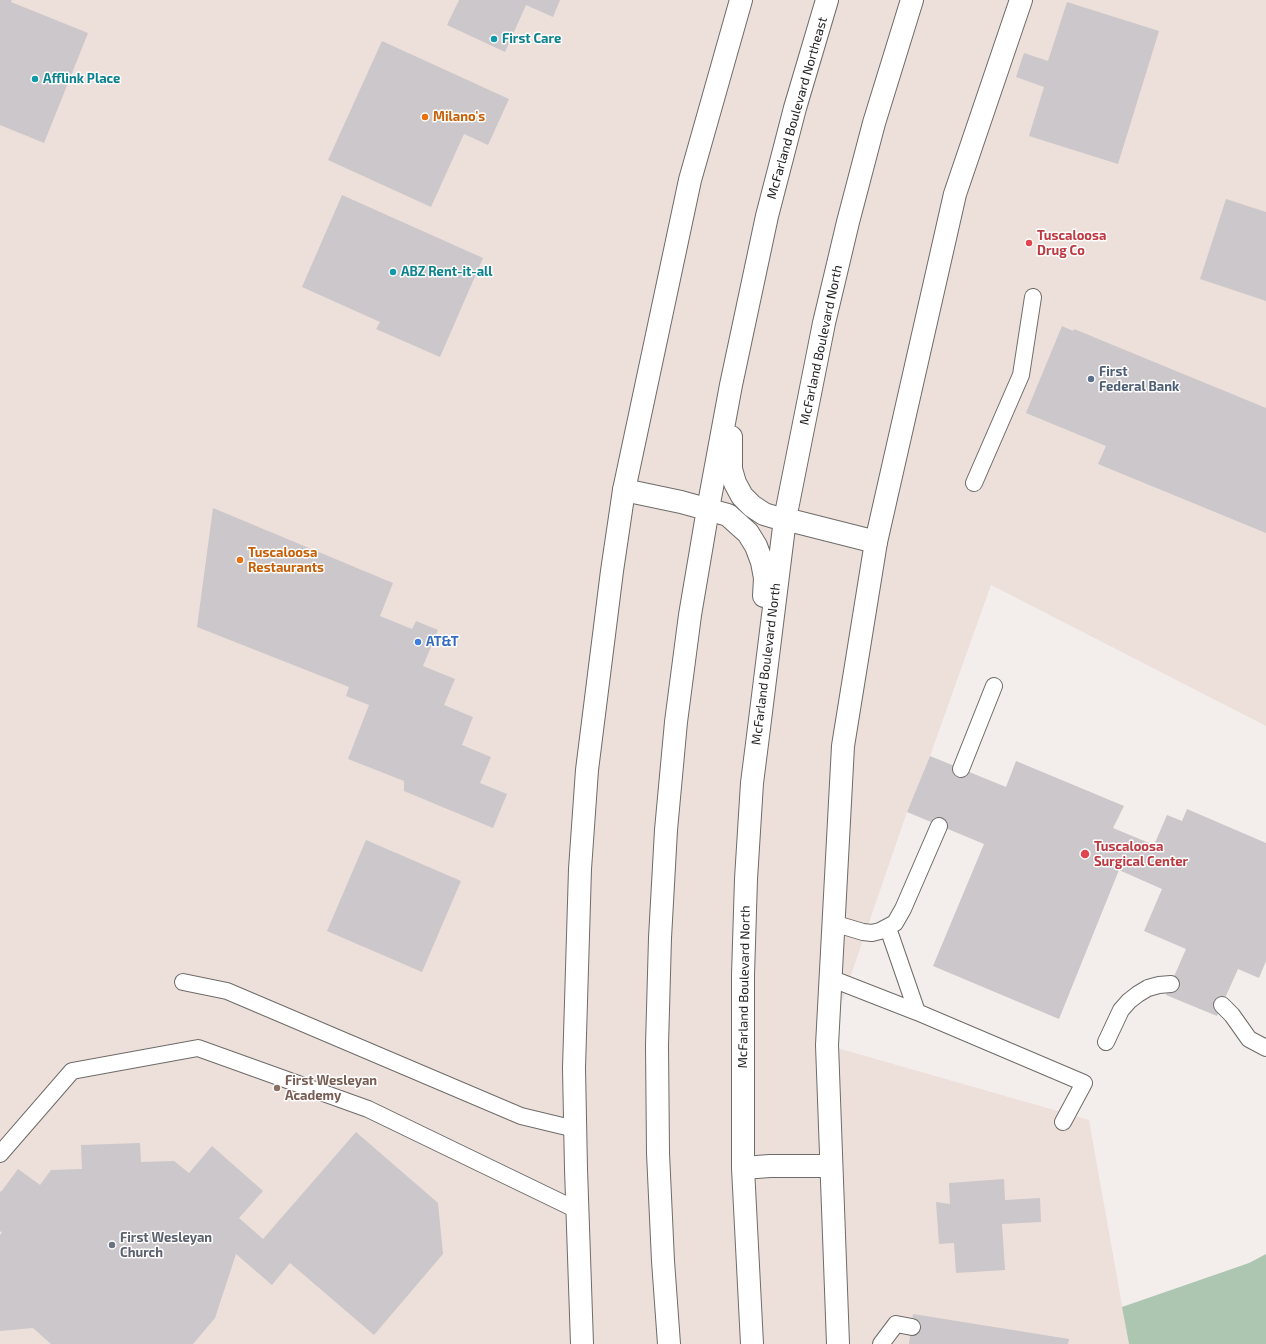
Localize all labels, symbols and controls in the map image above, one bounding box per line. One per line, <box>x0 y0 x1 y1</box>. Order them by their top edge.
street label: McFarland Boulevard Northeast <box>763 15 831 201</box>
place label: First Care <box>502 31 561 47</box>
marker: First Care <box>489 34 499 44</box>
place label: Afflink Place <box>43 71 120 87</box>
marker: Afflink Place <box>30 74 40 84</box>
place label: Milano's <box>433 109 485 125</box>
marker: Milano's <box>420 112 430 122</box>
place label: Tuscaloosa Drug Co <box>1037 228 1106 259</box>
marker: Tuscaloosa Drug Co <box>1024 238 1034 248</box>
place label: ABZ Rent-it-all <box>401 264 493 280</box>
street label: McFarland Boulevard North <box>796 264 846 426</box>
marker: ABZ Rent-it-all <box>388 267 398 277</box>
place label: First Federal Bank <box>1099 364 1179 395</box>
marker: First Federal Bank <box>1086 374 1096 384</box>
place label: Tuscaloosa Restaurants <box>248 545 324 576</box>
marker: Tuscaloosa Restaurants <box>235 555 245 565</box>
street label: McFarland Boulevard North <box>748 582 784 746</box>
place label: AT&T <box>426 634 459 650</box>
marker: AT&T <box>413 637 423 647</box>
place label: Tuscaloosa Surgical Center <box>1094 839 1188 870</box>
marker: Tuscaloosa Surgical Center <box>1079 848 1091 860</box>
street label: McFarland Boulevard North <box>735 905 753 1069</box>
place label: First Wesleyan Academy <box>285 1073 377 1104</box>
marker: First Wesleyan Academy <box>272 1083 282 1093</box>
place label: First Wesleyan Church <box>120 1230 212 1261</box>
marker: First Wesleyan Church <box>107 1240 117 1250</box>

